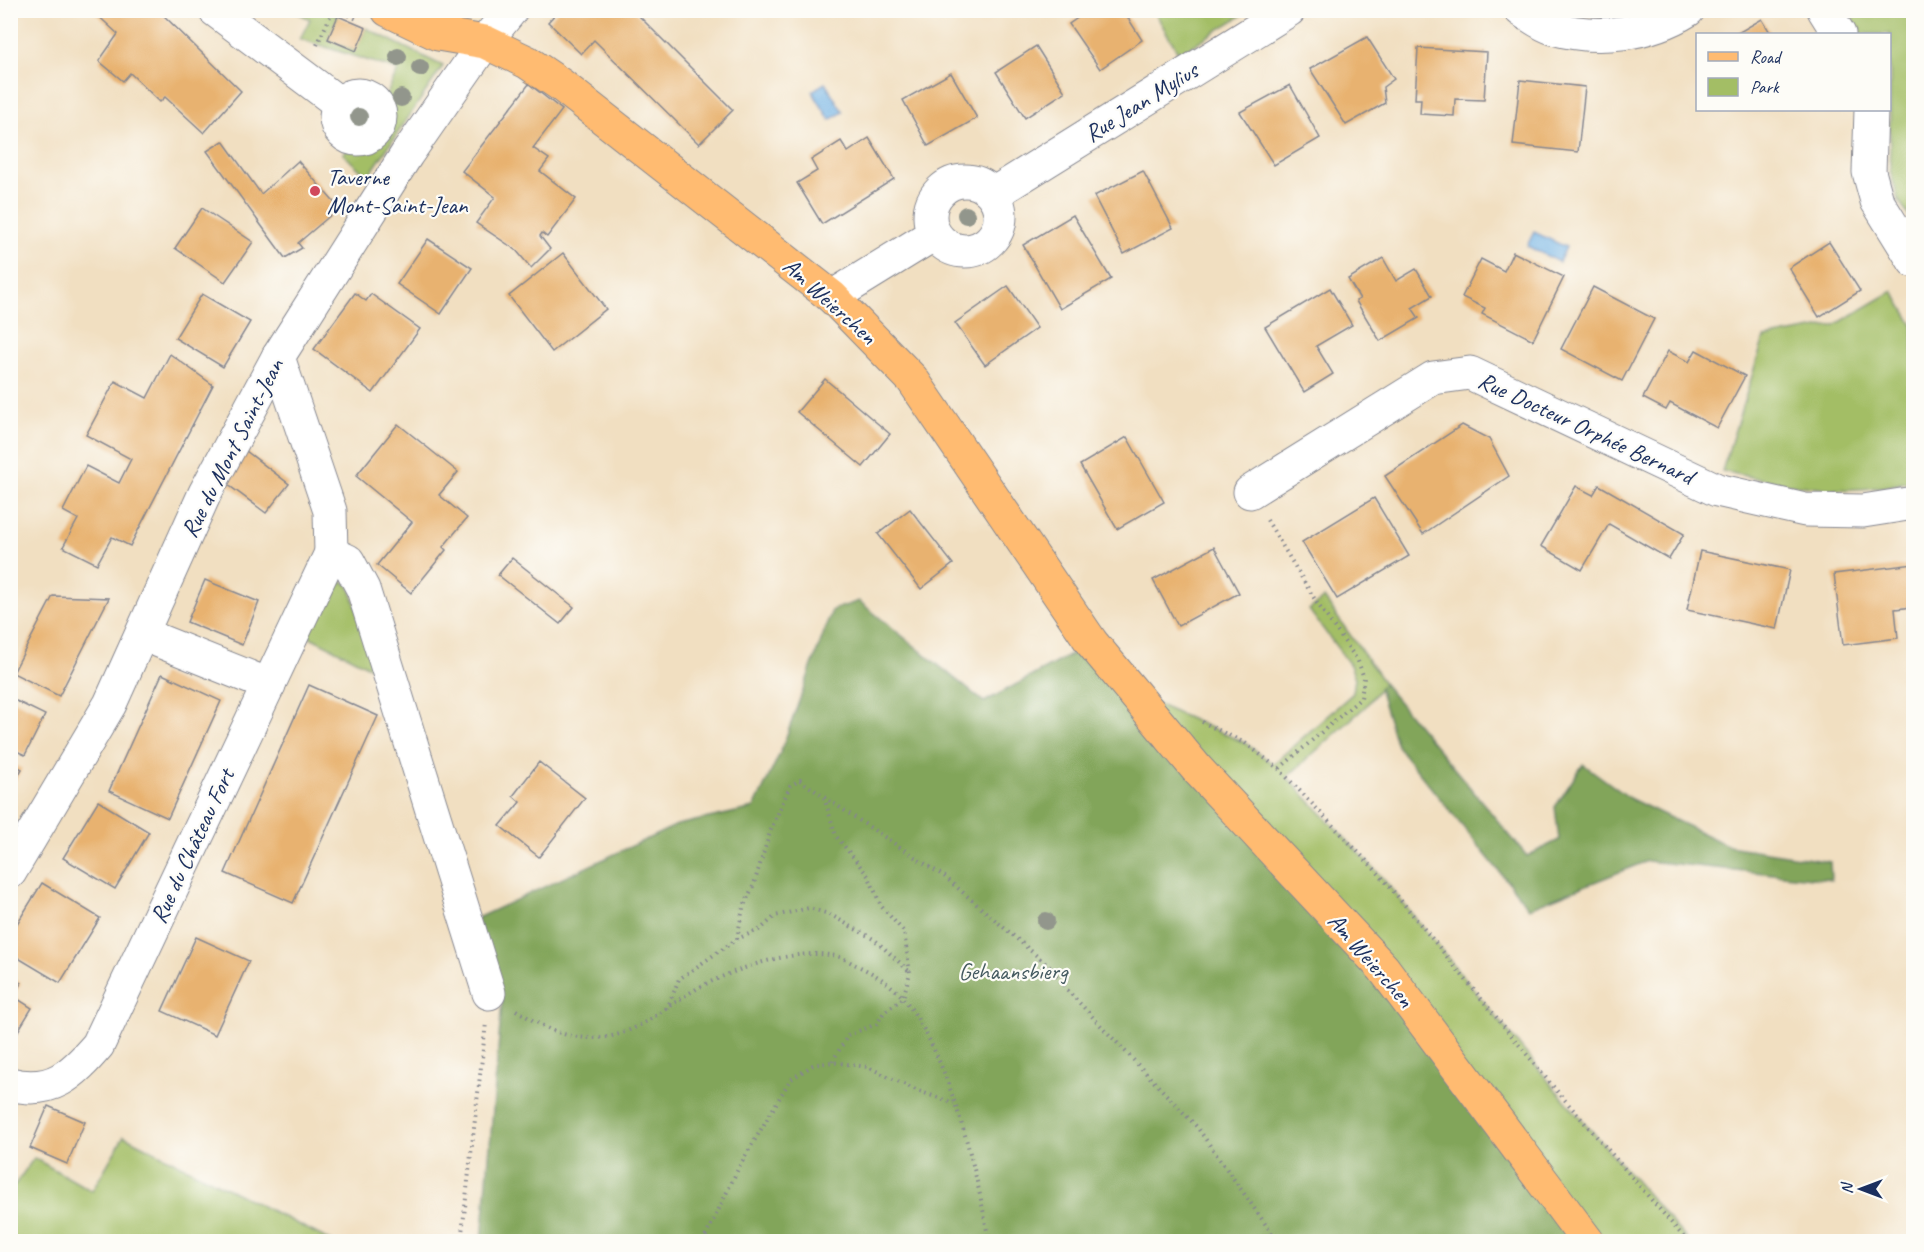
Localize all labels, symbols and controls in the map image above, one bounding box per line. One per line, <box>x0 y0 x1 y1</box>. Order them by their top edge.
legend <box>1696 33 1891 111</box>
text: Road <box>1750 46 1783 68</box>
street label: Rue Jean Mylius <box>1079 54 1206 149</box>
text: Park <box>1750 76 1780 98</box>
place label: Taverne Mont-Saint-Jean <box>327 162 469 220</box>
marker: Taverne Mont-Saint-Jean <box>308 184 322 198</box>
street label: Am Weierchen <box>777 251 883 351</box>
street label: Rue du Mont Saint-Jean <box>174 352 291 542</box>
street label: Rue Docteur Orphée Bernard <box>1474 365 1702 493</box>
street label: Rue du Château Fort <box>143 762 242 928</box>
street label: Am Weierchen <box>1322 906 1421 1014</box>
park label: Gehaansbierg <box>959 956 1069 986</box>
north arrow <box>1831 1159 1891 1219</box>
text: N <box>1837 1181 1857 1194</box>

